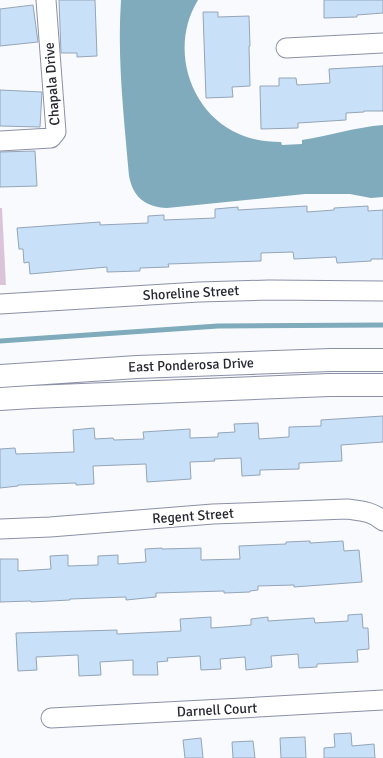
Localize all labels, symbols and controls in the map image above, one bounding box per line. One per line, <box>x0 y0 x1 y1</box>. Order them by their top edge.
street label: Chapala Drive <box>41 42 63 126</box>
street label: Shoreline Street <box>142 282 240 304</box>
street label: East Ponderosa Drive <box>128 354 254 376</box>
street label: Regent Street <box>152 505 234 527</box>
street label: Darnell Court <box>176 699 258 721</box>

